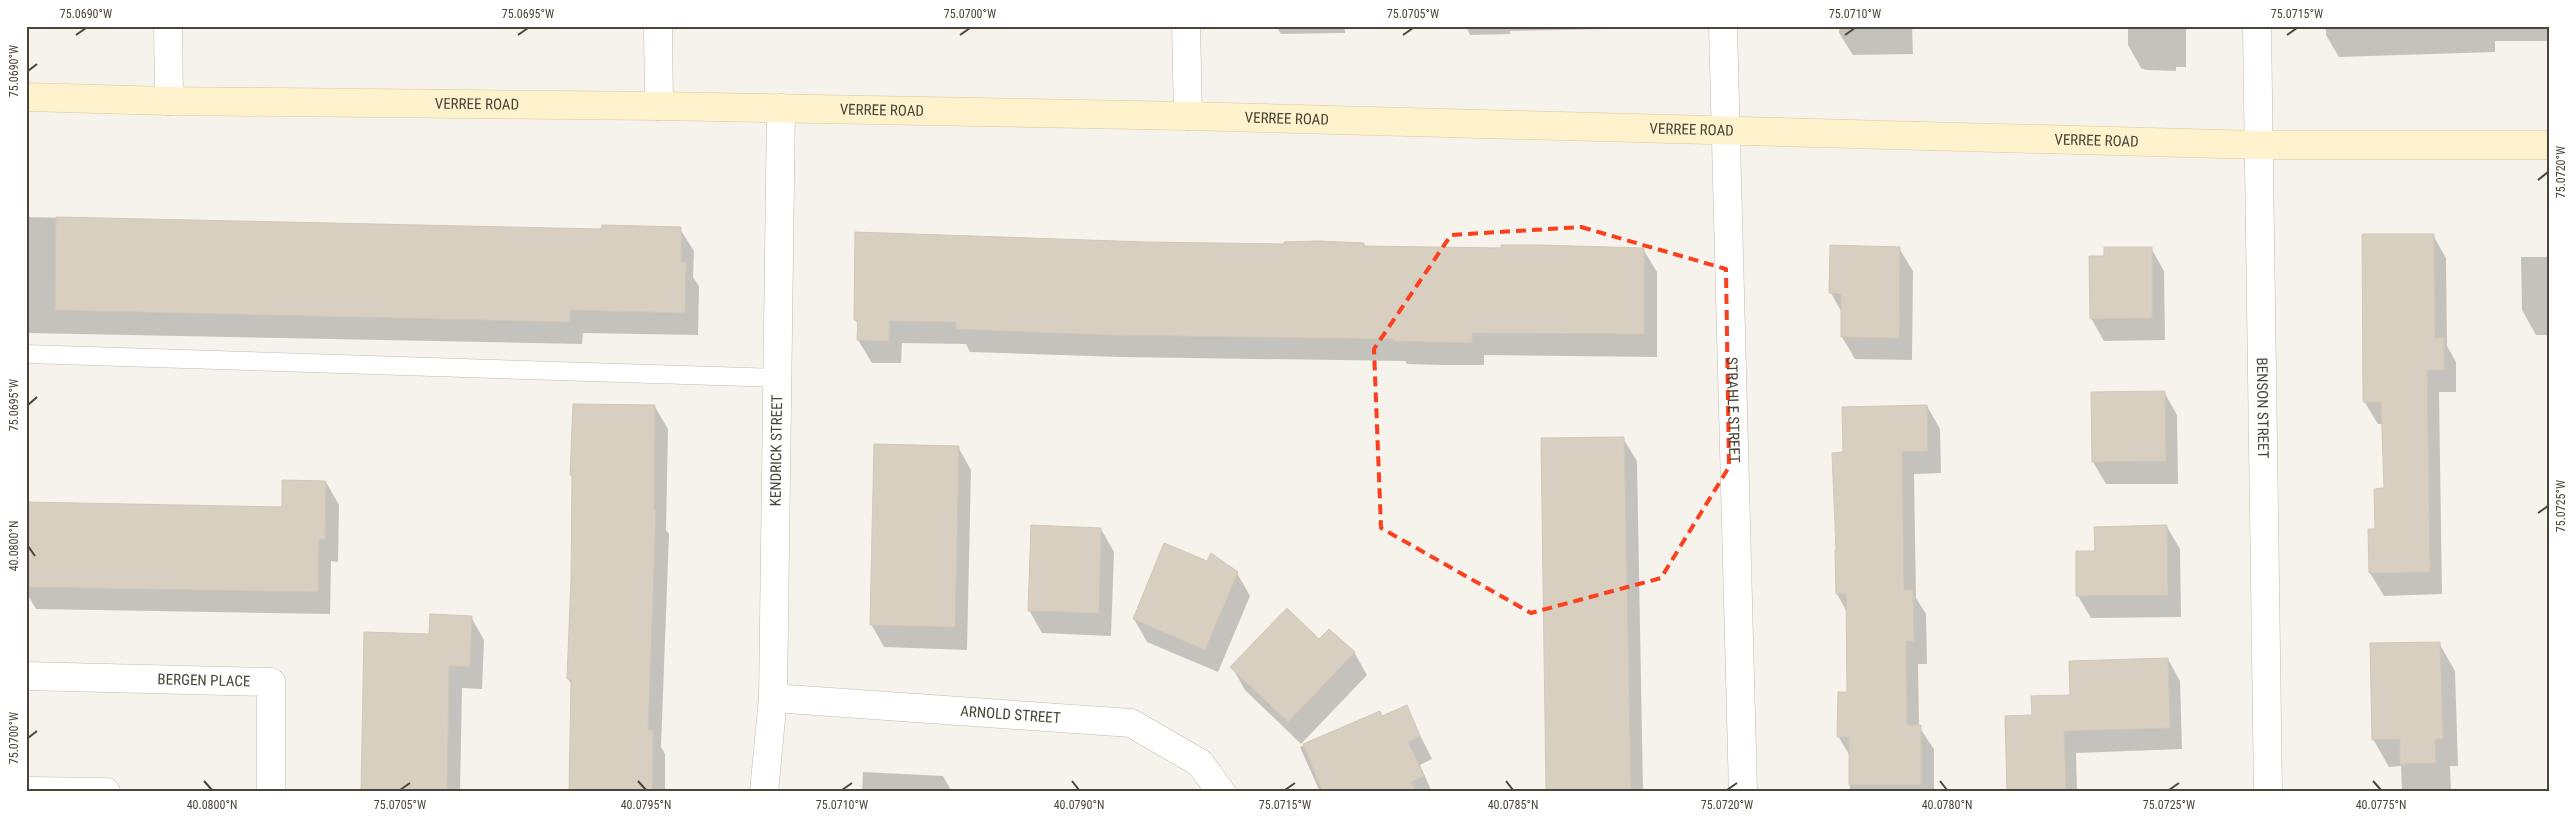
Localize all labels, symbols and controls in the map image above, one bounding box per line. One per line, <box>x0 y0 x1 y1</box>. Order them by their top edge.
text: 75.0690°W <box>60 7 112 21</box>
text: 75.0695°W <box>502 7 554 21</box>
text: 75.0700°W <box>944 7 996 21</box>
text: 75.0705°W <box>1387 7 1439 21</box>
text: 75.0710°W <box>1829 7 1881 21</box>
text: 75.0715°W <box>2271 7 2323 21</box>
text: 75.0690°W <box>7 45 21 97</box>
street label: VERREE ROAD <box>435 95 519 114</box>
street label: VERREE ROAD <box>840 100 924 120</box>
street label: VERREE ROAD <box>1244 109 1329 129</box>
street label: VERREE ROAD <box>1649 119 1734 140</box>
street label: VERREE ROAD <box>2054 130 2139 151</box>
text: 75.0720°W <box>2554 146 2568 198</box>
street label: STRAHLE STREET <box>1723 357 1743 463</box>
street label: BENSON STREET <box>2253 357 2272 459</box>
text: 75.0695°W <box>7 379 21 431</box>
street label: KENDRICK STREET <box>767 394 786 506</box>
text: 75.0725°W <box>2554 480 2568 532</box>
text: 40.0800°N <box>7 521 21 571</box>
street label: BERGEN PLACE <box>157 670 251 690</box>
street label: ARNOLD STREET <box>960 702 1061 727</box>
text: 75.0700°W <box>7 712 21 764</box>
text: 40.0800°N <box>187 798 237 812</box>
text: 75.0705°W <box>374 798 426 812</box>
text: 40.0795°N <box>621 798 671 812</box>
text: 75.0710°W <box>816 798 868 812</box>
text: 40.0790°N <box>1054 798 1104 812</box>
text: 75.0715°W <box>1259 798 1311 812</box>
text: 40.0785°N <box>1488 798 1538 812</box>
text: 75.0720°W <box>1701 798 1753 812</box>
text: 40.0780°N <box>1922 798 1972 812</box>
text: 75.0725°W <box>2143 798 2195 812</box>
text: 40.0775°N <box>2356 798 2406 812</box>

